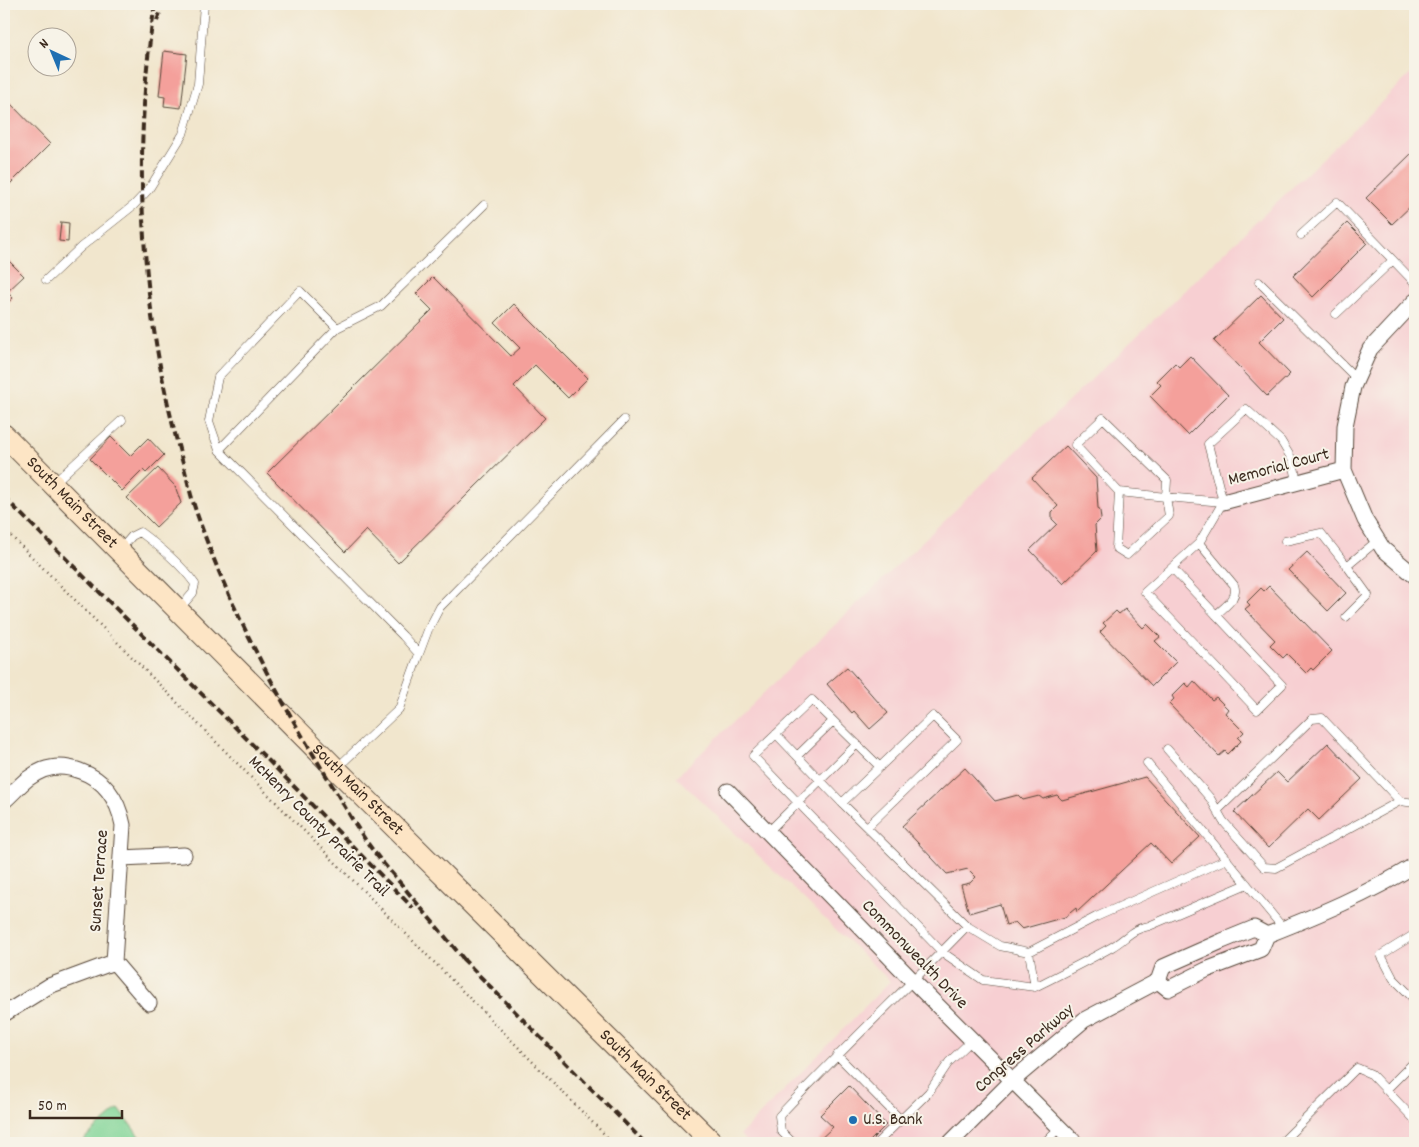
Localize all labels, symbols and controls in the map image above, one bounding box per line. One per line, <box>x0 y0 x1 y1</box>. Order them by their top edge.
north arrow <box>28 28 78 78</box>
text: N <box>35 34 54 54</box>
street label: Memorial Court <box>1226 442 1333 493</box>
street label: South Main Street <box>20 451 124 555</box>
street label: South Main Street <box>306 738 409 842</box>
street label: McHenry County Prairie Trail <box>242 751 395 904</box>
street label: Sunset Terrace <box>84 829 116 933</box>
street label: Commonwealth Drive <box>855 895 973 1015</box>
street label: Congress Parkway <box>970 998 1081 1099</box>
street label: South Main Street <box>593 1024 697 1127</box>
scale bar <box>30 1087 122 1119</box>
text: 50 m <box>38 1096 67 1118</box>
place label: U.S. Bank <box>863 1108 922 1133</box>
marker: U.S. Bank <box>847 1114 859 1126</box>

